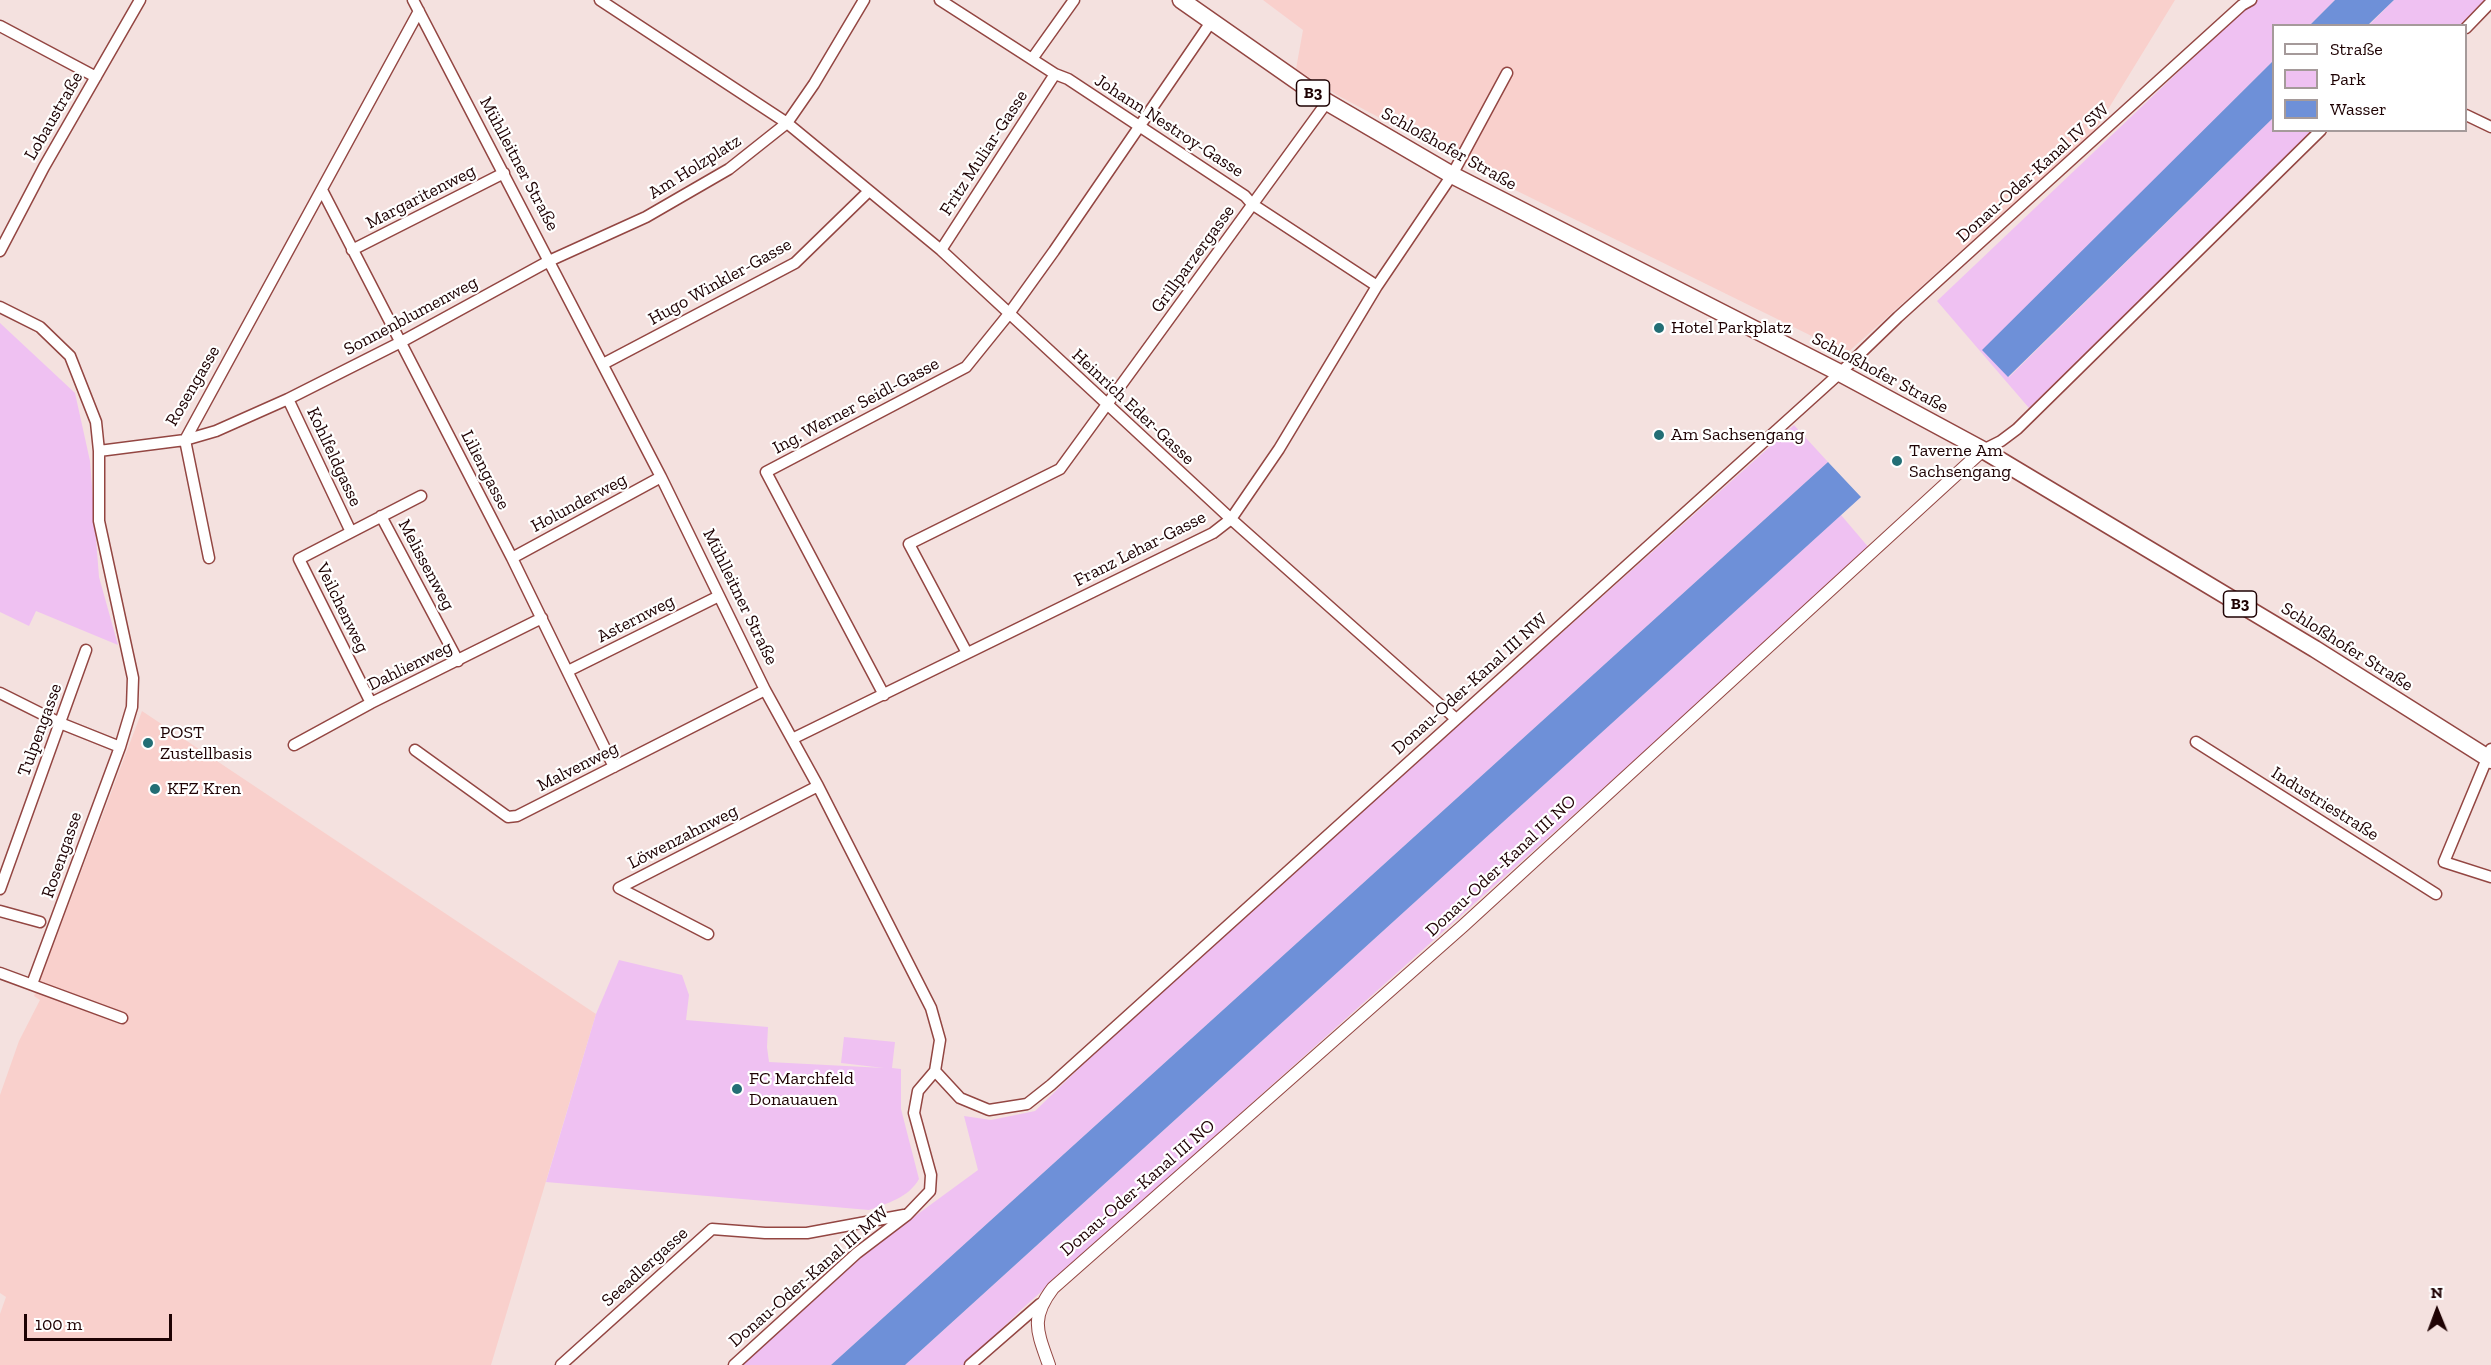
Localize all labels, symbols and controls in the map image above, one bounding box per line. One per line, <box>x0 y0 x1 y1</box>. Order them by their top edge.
legend <box>2272 24 2467 132</box>
text: Straße <box>2330 38 2383 60</box>
street label: Lobaustraße <box>20 68 88 164</box>
text: Park <box>2330 68 2366 90</box>
street label: Johann Nestroy-Gasse <box>1090 70 1248 182</box>
road number: B3 <box>1296 80 1330 106</box>
street label: Fritz Muliar-Gasse <box>935 86 1033 220</box>
street label: Mühlleitner Straße <box>475 93 563 235</box>
text: Wasser <box>2330 98 2387 120</box>
street label: Donau-Oder-Kanal IV SW <box>1952 99 2114 247</box>
street label: Schloßhofer Straße <box>1378 103 1520 195</box>
street label: Am Holzplatz <box>645 130 745 204</box>
street label: Margaritenweg <box>363 160 479 234</box>
street label: Grillparzergasse <box>1147 201 1239 317</box>
street label: Hugo Winkler-Gasse <box>645 234 795 330</box>
street label: Sonnenblumenweg <box>340 272 482 360</box>
place label: Hotel Parkplatz <box>1671 317 1792 339</box>
marker: Hotel Parkplatz <box>1652 321 1666 335</box>
street label: Schloßhofer Straße <box>1808 328 1952 418</box>
street label: Rosengasse <box>161 342 225 430</box>
street label: Heinrich Eder-Gasse <box>1067 344 1199 470</box>
street label: Ing. Werner Seidl-Gasse <box>769 353 943 459</box>
street label: Kohlfeldgasse <box>302 404 366 510</box>
place label: Am Sachsengang <box>1671 424 1804 446</box>
street label: Liliengasse <box>456 427 514 513</box>
marker: Am Sachsengang <box>1652 428 1666 442</box>
place label: Taverne Am Sachsengang <box>1909 440 2011 482</box>
marker: Taverne Am Sachsengang <box>1890 454 1904 468</box>
street label: Holunderweg <box>527 469 631 537</box>
street label: Franz Lehar-Gasse <box>1070 506 1210 592</box>
street label: Melissenweg <box>393 516 459 614</box>
street label: Mühlleitner Straße <box>698 525 782 669</box>
street label: Veilchenweg <box>311 559 373 657</box>
street label: Asternweg <box>594 590 678 648</box>
road number: B3 <box>2224 591 2256 617</box>
street label: Schloßhofer Straße <box>2277 598 2417 696</box>
street label: Donau-Oder-Kanal III NW <box>1388 609 1552 759</box>
street label: Dahlienweg <box>364 636 456 696</box>
street label: Tulpengasse <box>13 680 67 780</box>
place label: POST Zustellbasis <box>160 722 252 764</box>
marker: POST Zustellbasis <box>141 736 155 750</box>
street label: Malvenweg <box>534 737 622 797</box>
street label: Industriestraße <box>2267 762 2383 846</box>
place label: KFZ Kren <box>167 778 241 800</box>
marker: KFZ Kren <box>148 782 162 796</box>
street label: Donau-Oder-Kanal III NO <box>1421 791 1581 941</box>
street label: Löwenzahnweg <box>625 800 741 874</box>
street label: Rosengasse <box>37 809 87 901</box>
place label: FC Marchfeld Donauauen <box>749 1068 854 1110</box>
marker: FC Marchfeld Donauauen <box>730 1082 744 1096</box>
street label: Donau-Oder-Kanal III NO <box>1056 1115 1220 1261</box>
street label: Donau-Oder-Kanal III MW <box>725 1202 893 1352</box>
street label: Seeadlergasse <box>597 1223 693 1311</box>
north arrow <box>2407 1281 2467 1341</box>
text: N <box>2430 1283 2443 1302</box>
scale bar <box>27 1302 176 1340</box>
text: 100 m <box>35 1313 82 1335</box>

